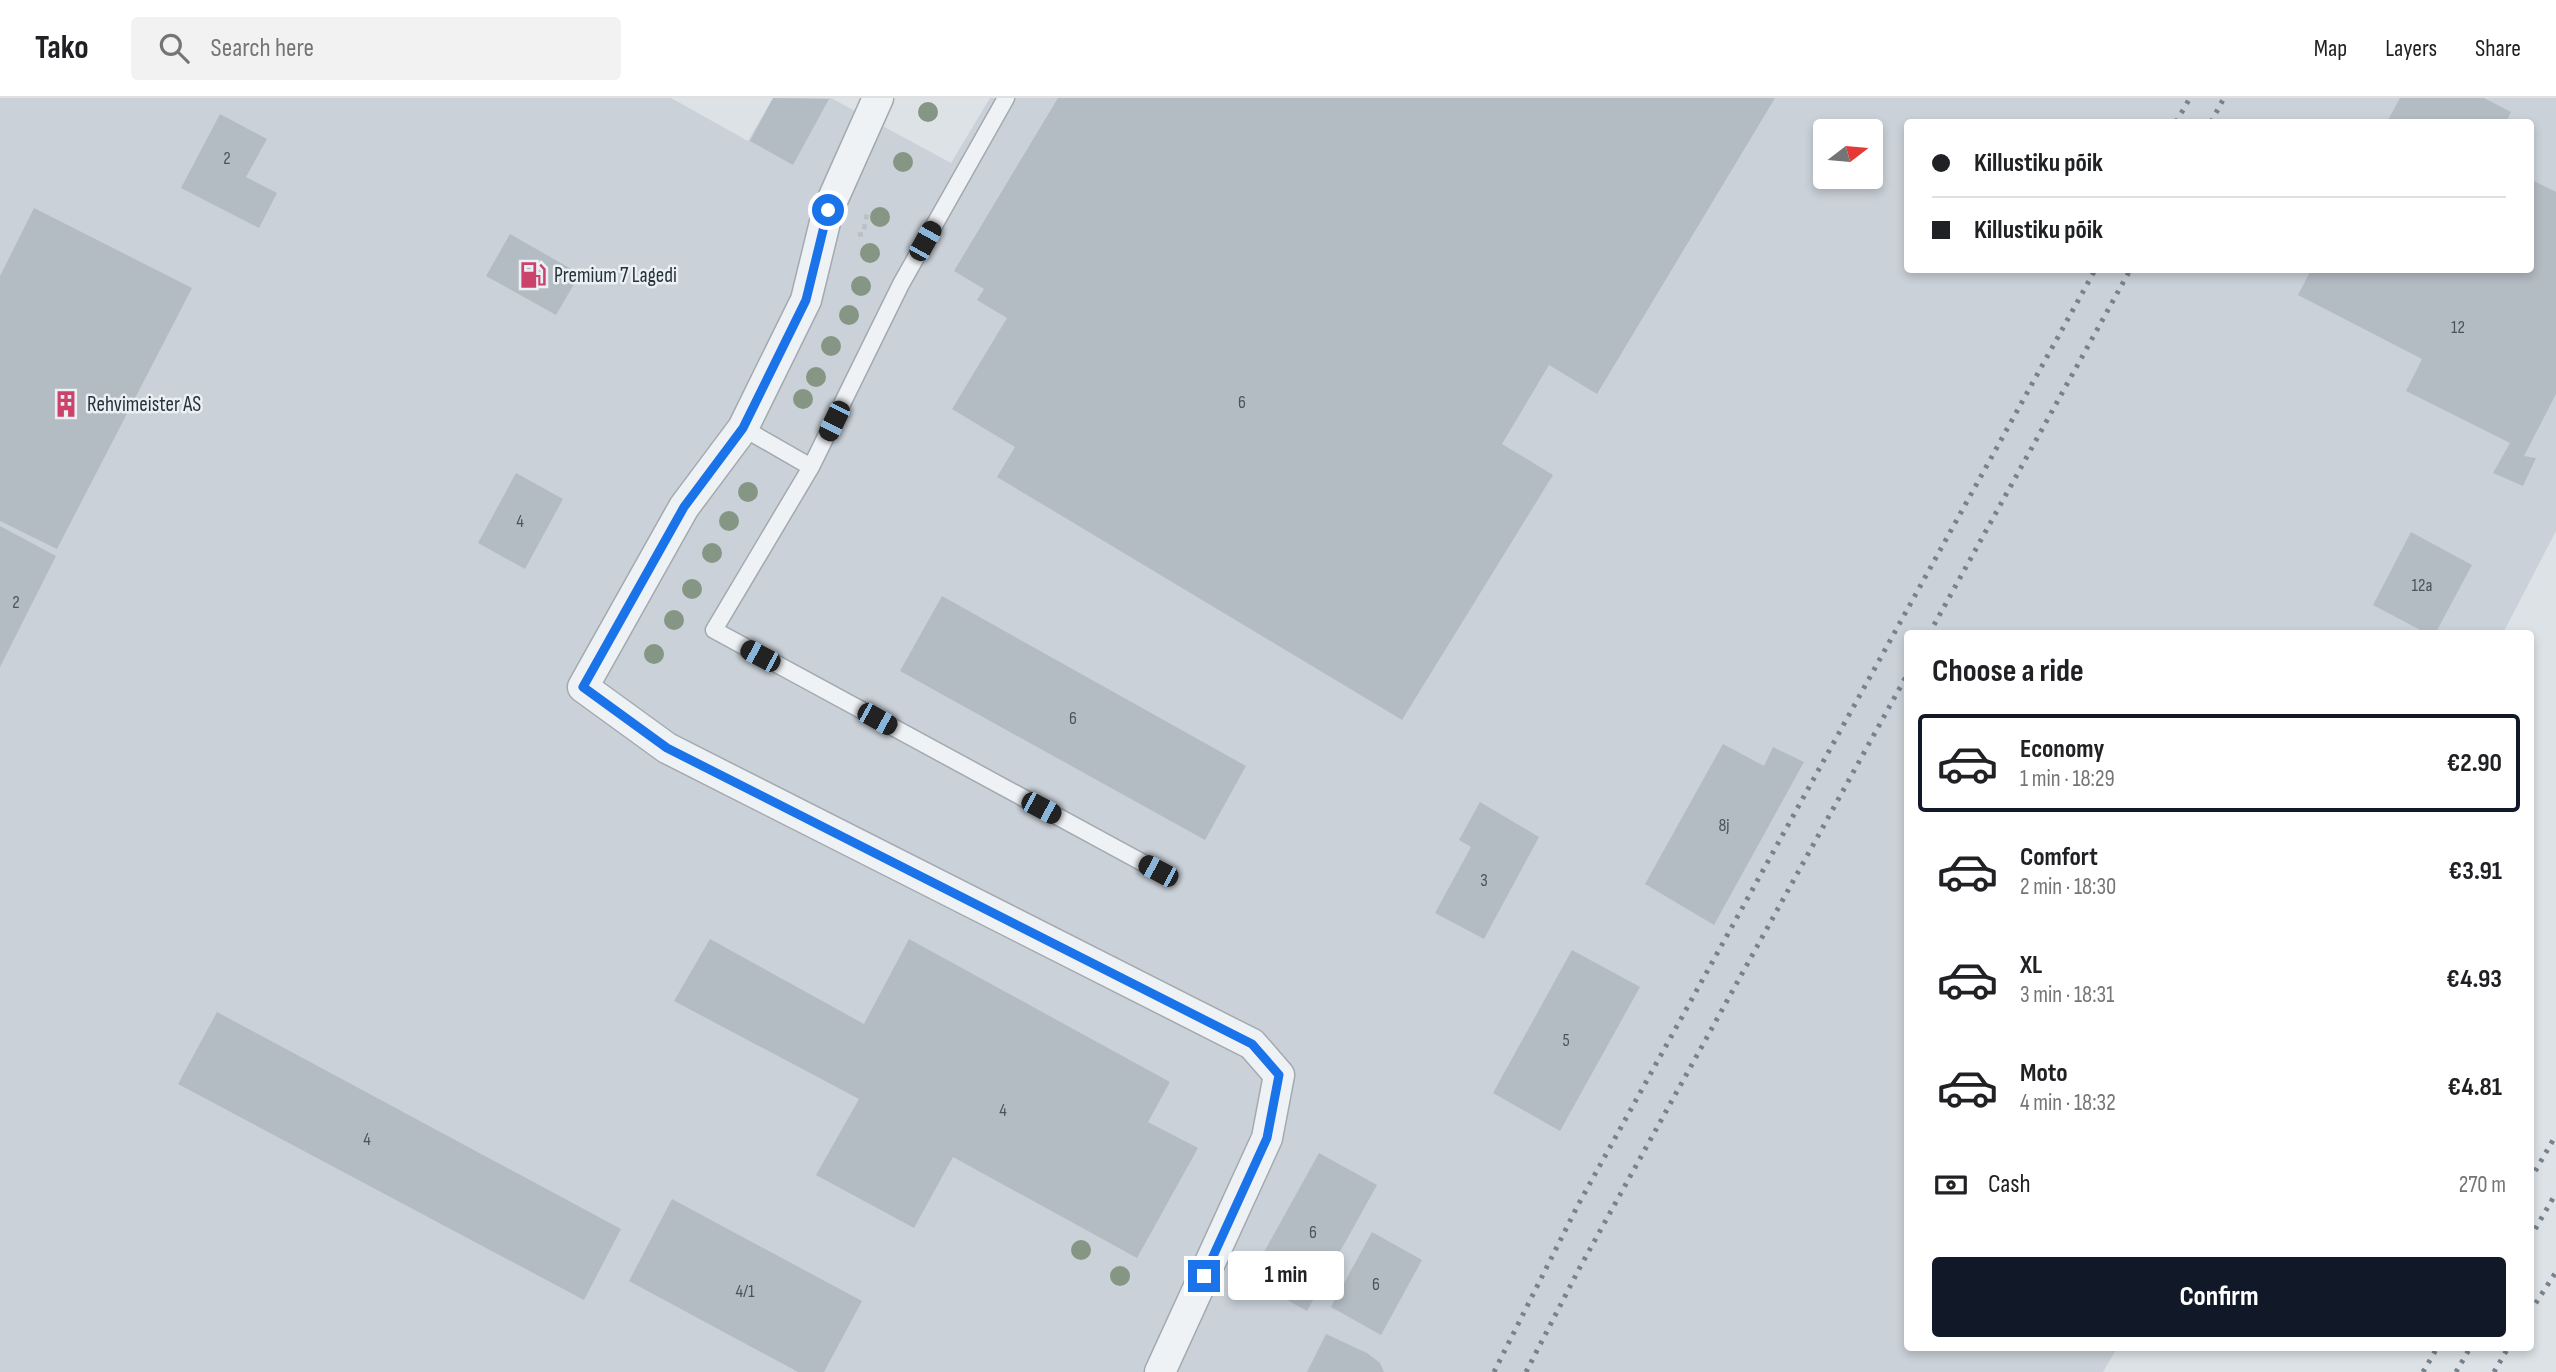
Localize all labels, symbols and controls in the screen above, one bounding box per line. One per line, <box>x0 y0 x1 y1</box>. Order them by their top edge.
search box <box>131 17 621 80</box>
text: Tako <box>35 28 89 68</box>
icon: search <box>155 29 193 67</box>
text: Search here <box>211 33 314 64</box>
text: Map <box>2314 34 2347 63</box>
text: Layers <box>2385 34 2437 63</box>
text: Share <box>2475 34 2521 63</box>
north arrow <box>1813 119 1883 189</box>
map controls <box>1813 119 1883 189</box>
house number: 2 <box>223 148 231 169</box>
text: Killustiku põik <box>1974 148 2103 179</box>
route start <box>812 194 844 226</box>
text: Killustiku põik <box>1974 215 2103 246</box>
car <box>906 218 945 264</box>
fuel station icon: Premium 7 Lagedi <box>518 260 548 290</box>
place label: Premium 7 Lagedi <box>554 263 677 288</box>
house number: 12 <box>2451 317 2465 338</box>
building icon: Rehvimeister AS <box>51 389 81 419</box>
place label: Rehvimeister AS <box>87 392 201 417</box>
house number: 6 <box>1238 392 1246 413</box>
car <box>816 398 853 444</box>
house number: 4 <box>516 511 524 532</box>
house number: 12a <box>2412 575 2432 596</box>
house number: 2 <box>12 592 20 613</box>
car <box>737 637 784 675</box>
text: Choose a ride <box>1932 652 2084 691</box>
car <box>854 700 901 738</box>
house number: 6 <box>1069 708 1077 729</box>
icon: car <box>1936 732 1999 795</box>
text: Economy <box>2020 734 2104 765</box>
text: €2.90 <box>2447 748 2502 779</box>
text: 1 min · 18:29 <box>2020 765 2115 793</box>
car <box>1018 789 1065 827</box>
house number: 8j <box>1718 815 1730 836</box>
icon: car <box>1936 840 1999 903</box>
text: Comfort <box>2020 842 2098 873</box>
car <box>1135 852 1182 890</box>
text: €3.91 <box>2449 856 2502 887</box>
house number: 3 <box>1480 870 1488 891</box>
text: 2 min · 18:30 <box>2020 873 2116 901</box>
icon: car <box>1936 948 1999 1011</box>
text: XL <box>2020 950 2042 981</box>
text: €4.93 <box>2446 964 2502 995</box>
text: 3 min · 18:31 <box>2020 981 2114 1009</box>
house number: 5 <box>1562 1030 1570 1051</box>
icon: car <box>1936 1056 1999 1119</box>
text: Moto <box>2020 1058 2068 1089</box>
text: €4.81 <box>2448 1072 2502 1103</box>
text: 4 min · 18:32 <box>2020 1089 2116 1117</box>
house number: 4 <box>999 1100 1007 1121</box>
house number: 4 <box>363 1129 371 1150</box>
icon: cash <box>1932 1166 1970 1204</box>
text: Cash <box>1988 1169 2031 1200</box>
text: 270 m <box>2459 1171 2506 1199</box>
house number: 6 <box>1309 1222 1317 1243</box>
callout: 1 min <box>1228 1252 1344 1300</box>
button: Confirm <box>1932 1257 2506 1337</box>
route end <box>1188 1260 1220 1292</box>
text: 1 min <box>1265 1261 1307 1289</box>
house number: 6 <box>1372 1274 1380 1295</box>
house number: 4/1 <box>735 1281 755 1302</box>

